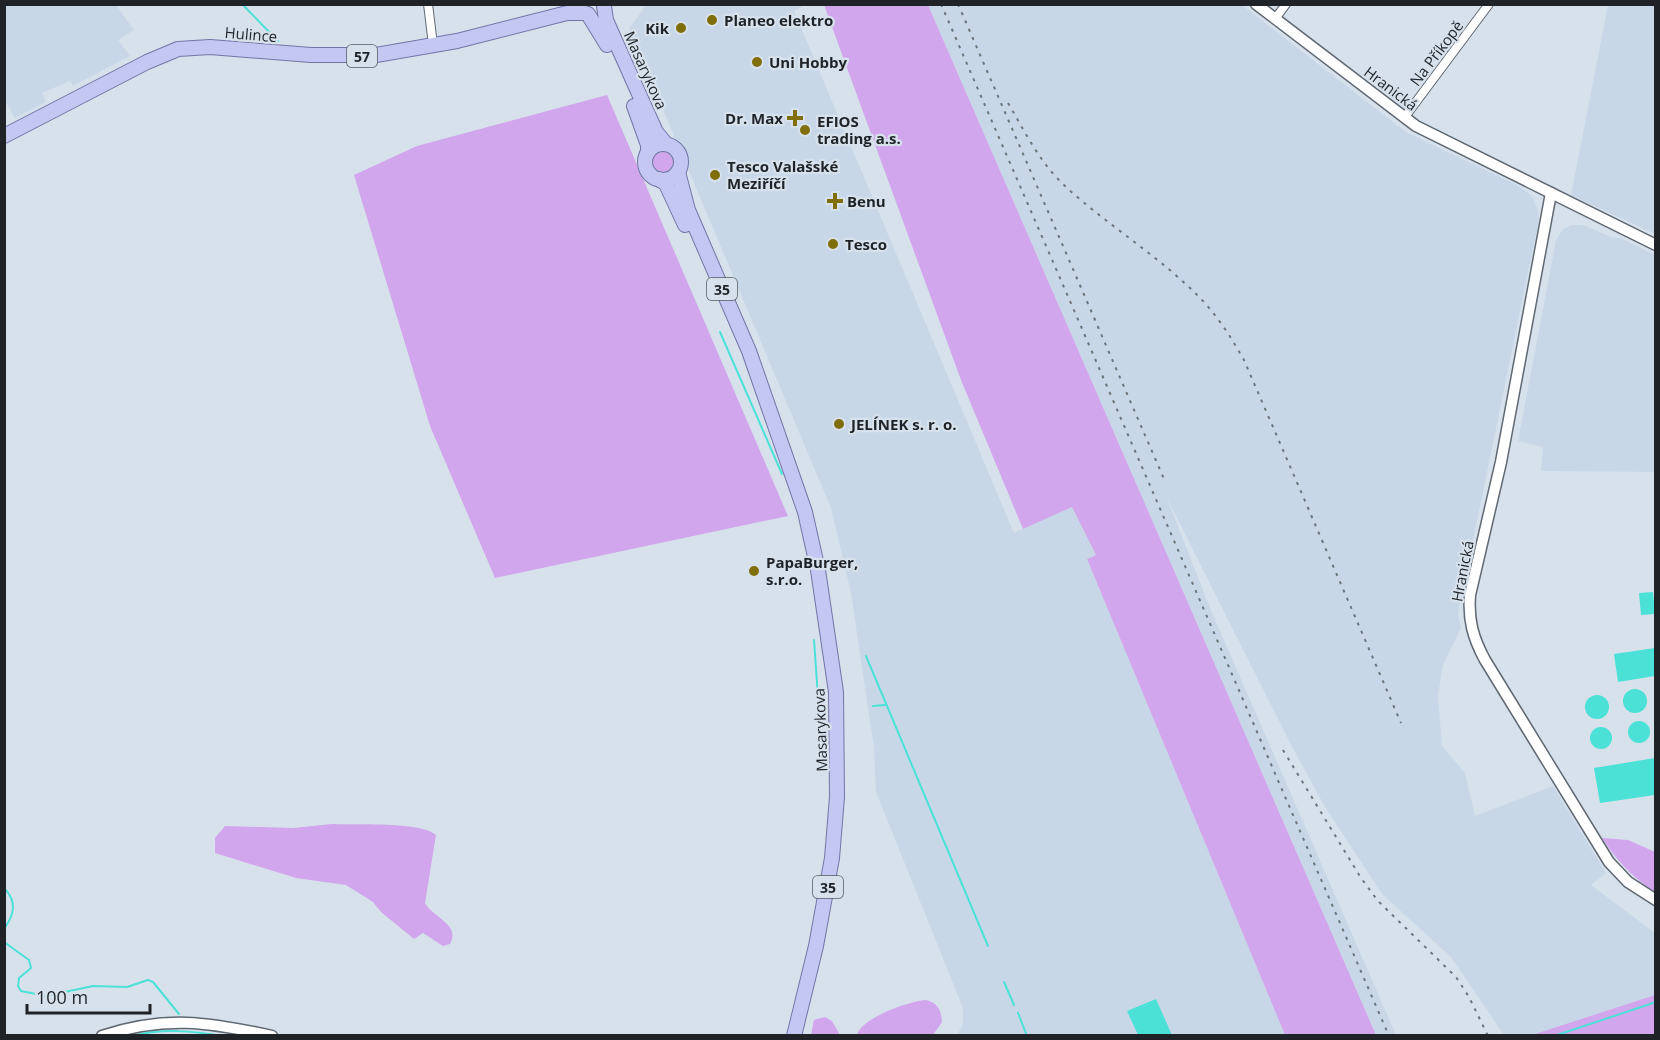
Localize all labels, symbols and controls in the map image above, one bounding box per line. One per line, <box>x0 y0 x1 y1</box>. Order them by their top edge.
place label: Planeo elektro <box>724 10 833 30</box>
marker: Planeo elektro <box>705 13 719 27</box>
street label: Na Příkopě <box>1405 16 1467 90</box>
place label: Kik <box>645 18 670 38</box>
marker: Kik <box>674 21 688 35</box>
street label: Hulince <box>224 22 278 46</box>
street label: Masarykova <box>620 28 672 112</box>
road number: 57 <box>347 45 377 67</box>
place label: Uni Hobby <box>769 52 847 72</box>
marker: Uni Hobby <box>750 55 764 69</box>
street label: Hranická <box>1360 61 1422 115</box>
place label: Dr. Max <box>725 108 783 128</box>
marker: Dr. Max <box>788 111 802 125</box>
place label: EFIOS trading a.s. <box>817 111 901 148</box>
marker: EFIOS trading a.s. <box>798 123 812 137</box>
place label: Tesco Valašské Meziříčí <box>727 156 839 193</box>
marker: Tesco Valašské Meziříčí <box>708 168 722 182</box>
place label: Benu <box>847 191 886 211</box>
marker: Benu <box>828 194 842 208</box>
place label: Tesco <box>845 234 887 254</box>
marker: Tesco <box>826 237 840 251</box>
road number: 35 <box>707 278 737 300</box>
place label: JELÍNEK s. r. o. <box>849 414 956 434</box>
marker: JELÍNEK s. r. o. <box>832 417 846 431</box>
street label: Hranická <box>1446 539 1478 603</box>
place label: PapaBurger, s.r.o. <box>766 552 858 589</box>
marker: PapaBurger, s.r.o. <box>747 564 761 578</box>
street label: Masarykova <box>809 688 831 772</box>
road number: 35 <box>813 876 843 898</box>
scale bar <box>27 977 150 1015</box>
text: 100 m <box>36 985 88 1009</box>

